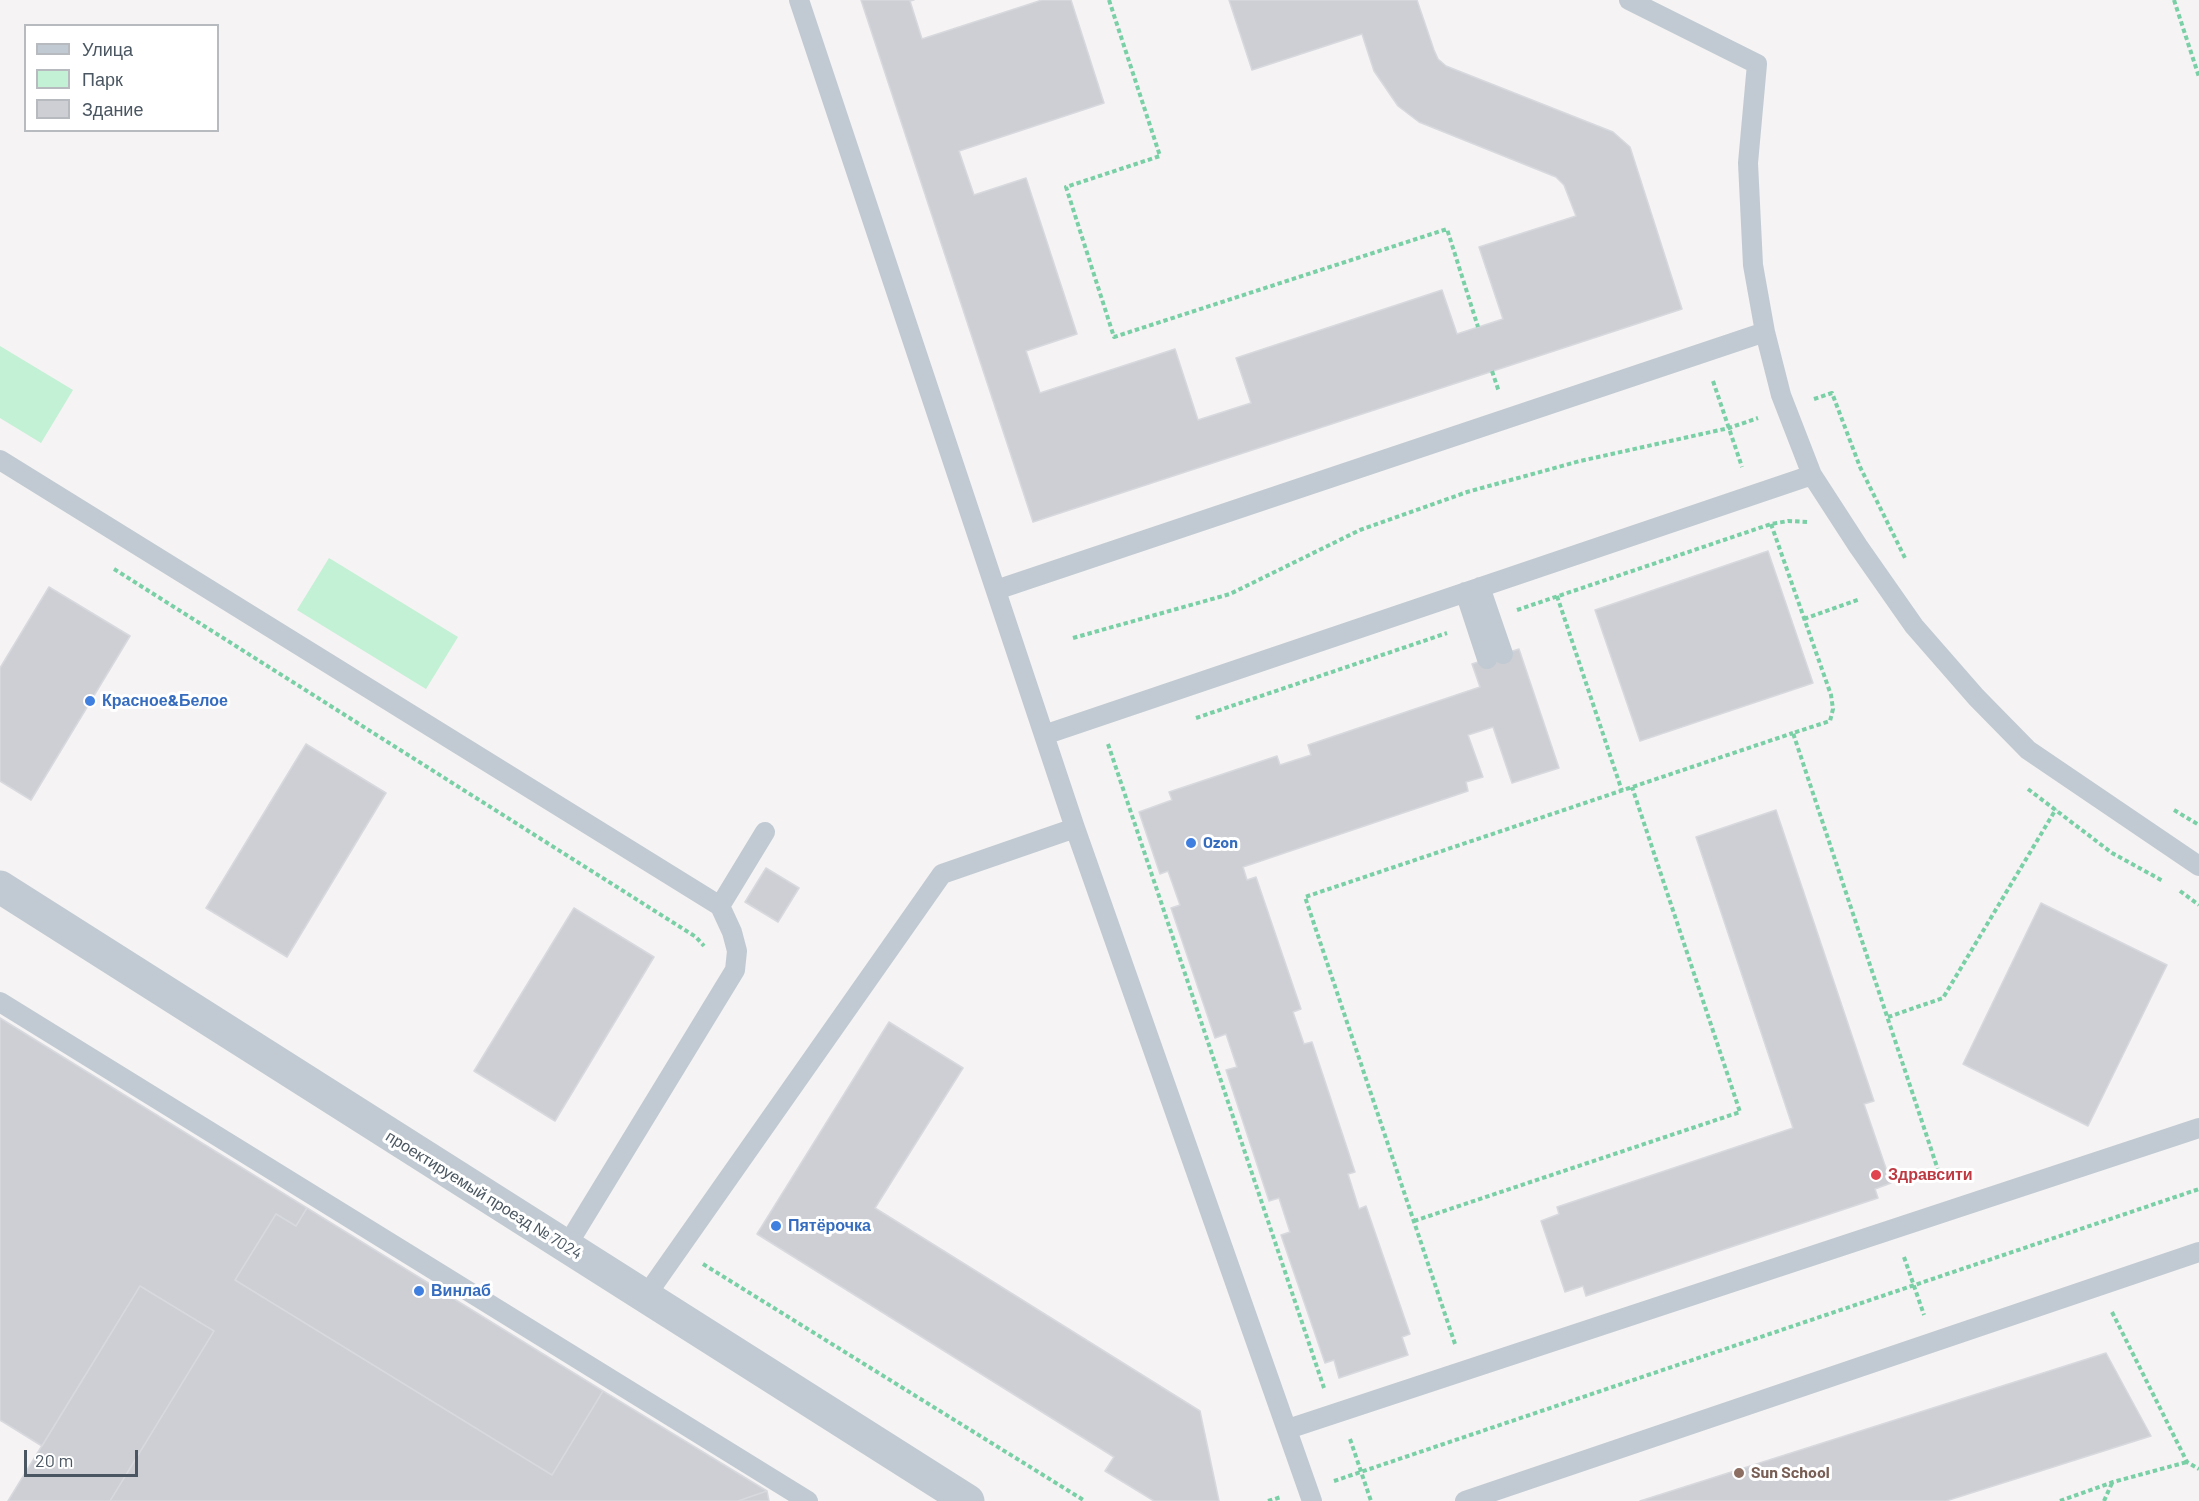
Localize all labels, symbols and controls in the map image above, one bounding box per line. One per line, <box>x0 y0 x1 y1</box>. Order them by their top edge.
legend <box>24 24 219 132</box>
text: Улица <box>82 38 133 60</box>
text: Парк <box>82 68 123 90</box>
text: Здание <box>82 98 143 120</box>
place label: Красное&Белое <box>102 691 228 711</box>
marker: Красное&Белое <box>83 694 97 708</box>
place label: Ozon <box>1203 833 1238 853</box>
marker: Ozon <box>1184 836 1198 850</box>
street label: проектируемый проезд № 7024 <box>382 1127 586 1263</box>
place label: Здравсити <box>1888 1165 1973 1185</box>
marker: Здравсити <box>1869 1168 1883 1182</box>
place label: Пятёрочка <box>788 1216 871 1236</box>
marker: Пятёрочка <box>769 1219 783 1233</box>
place label: Винлаб <box>431 1281 491 1301</box>
marker: Винлаб <box>412 1284 426 1298</box>
scale bar <box>27 1438 141 1476</box>
text: 20 m <box>35 1449 73 1471</box>
place label: Sun School <box>1751 1463 1830 1483</box>
marker: Sun School <box>1732 1466 1746 1480</box>

